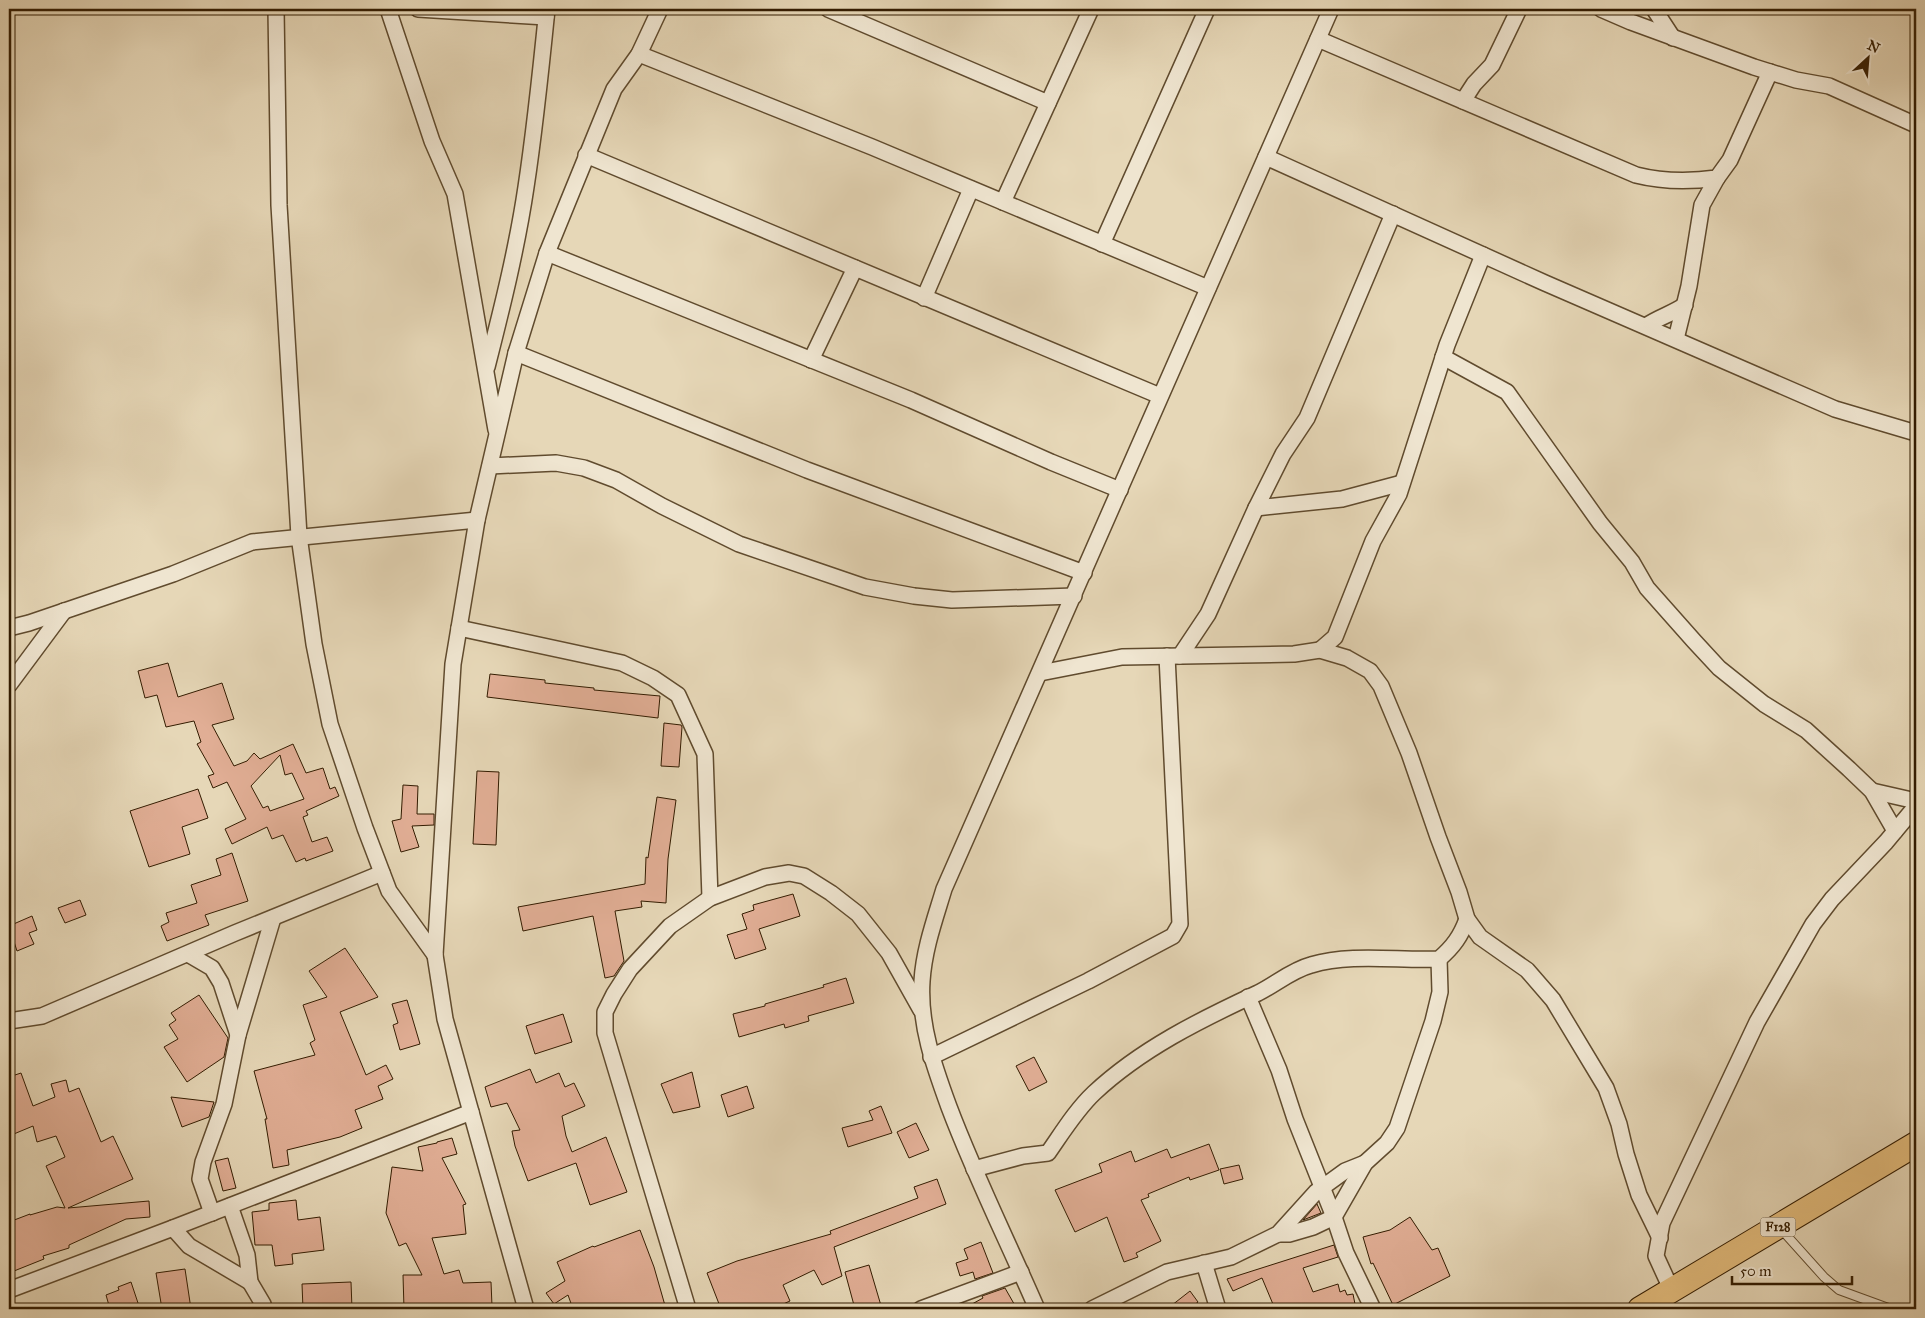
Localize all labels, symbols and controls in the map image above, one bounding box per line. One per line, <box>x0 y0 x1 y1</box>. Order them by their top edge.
north arrow <box>1842 32 1892 82</box>
text: N <box>1864 37 1883 57</box>
road number: F128 <box>1760 1218 1796 1236</box>
scale bar <box>1732 1253 1852 1285</box>
text: 50 m <box>1740 1262 1772 1280</box>

